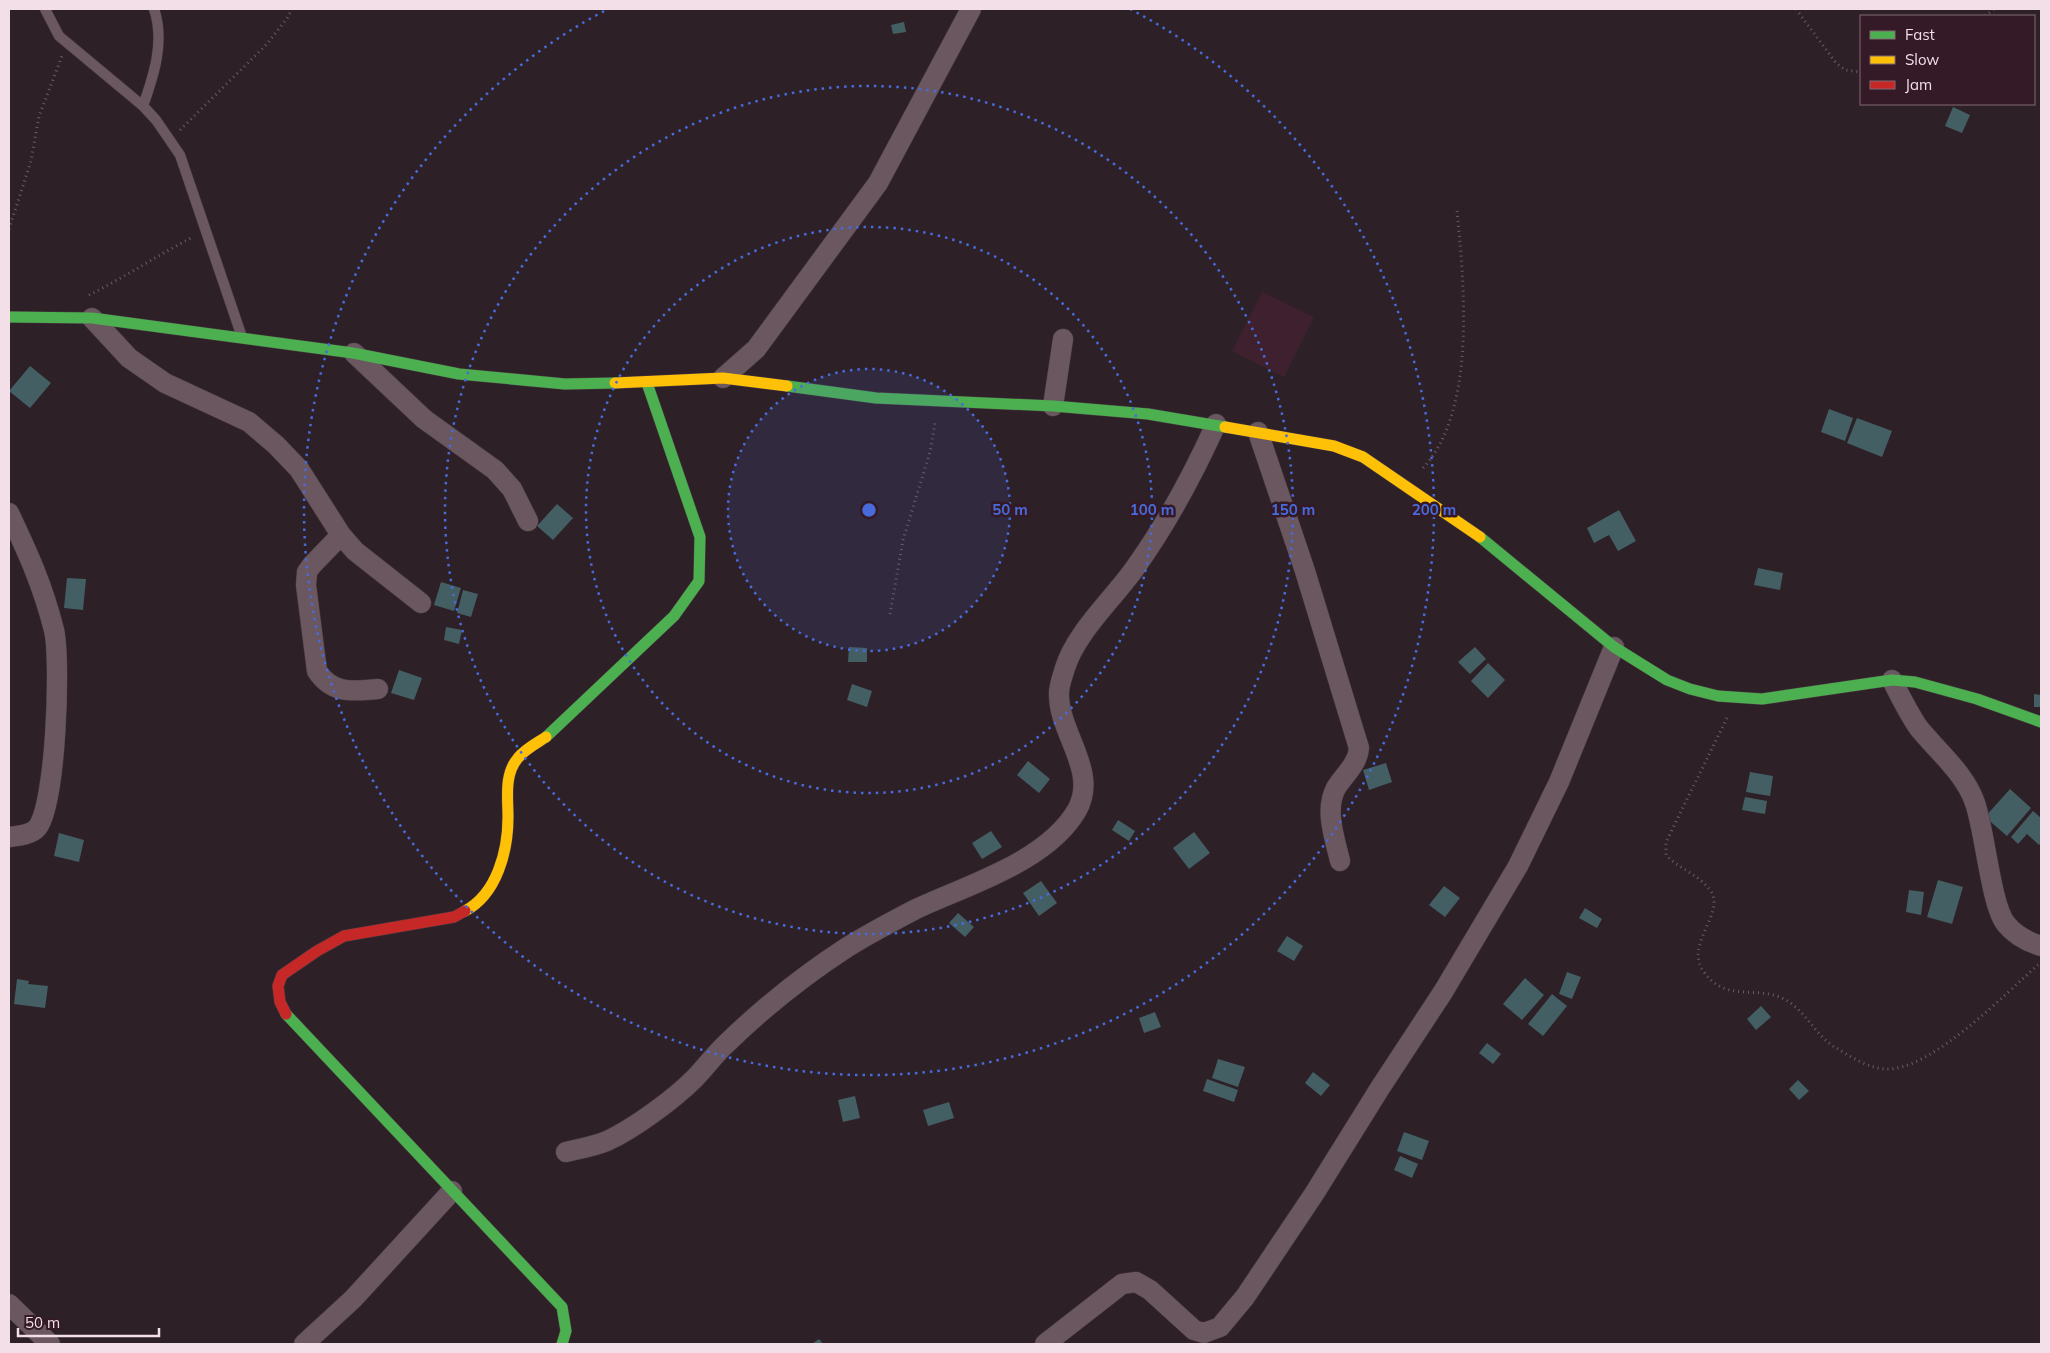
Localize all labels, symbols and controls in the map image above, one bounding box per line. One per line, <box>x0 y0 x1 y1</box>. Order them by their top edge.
legend <box>1860 15 2035 105</box>
text: Fast <box>1905 25 1935 44</box>
text: Slow <box>1905 50 1939 69</box>
text: Jam <box>1905 75 1932 94</box>
text: 50 m <box>992 500 1028 519</box>
text: 100 m <box>1130 500 1174 519</box>
text: 150 m <box>1271 500 1315 519</box>
text: 200 m <box>1412 500 1456 519</box>
centre of rings <box>860 501 878 519</box>
scale bar <box>18 1306 159 1338</box>
text: 50 m <box>25 1313 60 1332</box>

